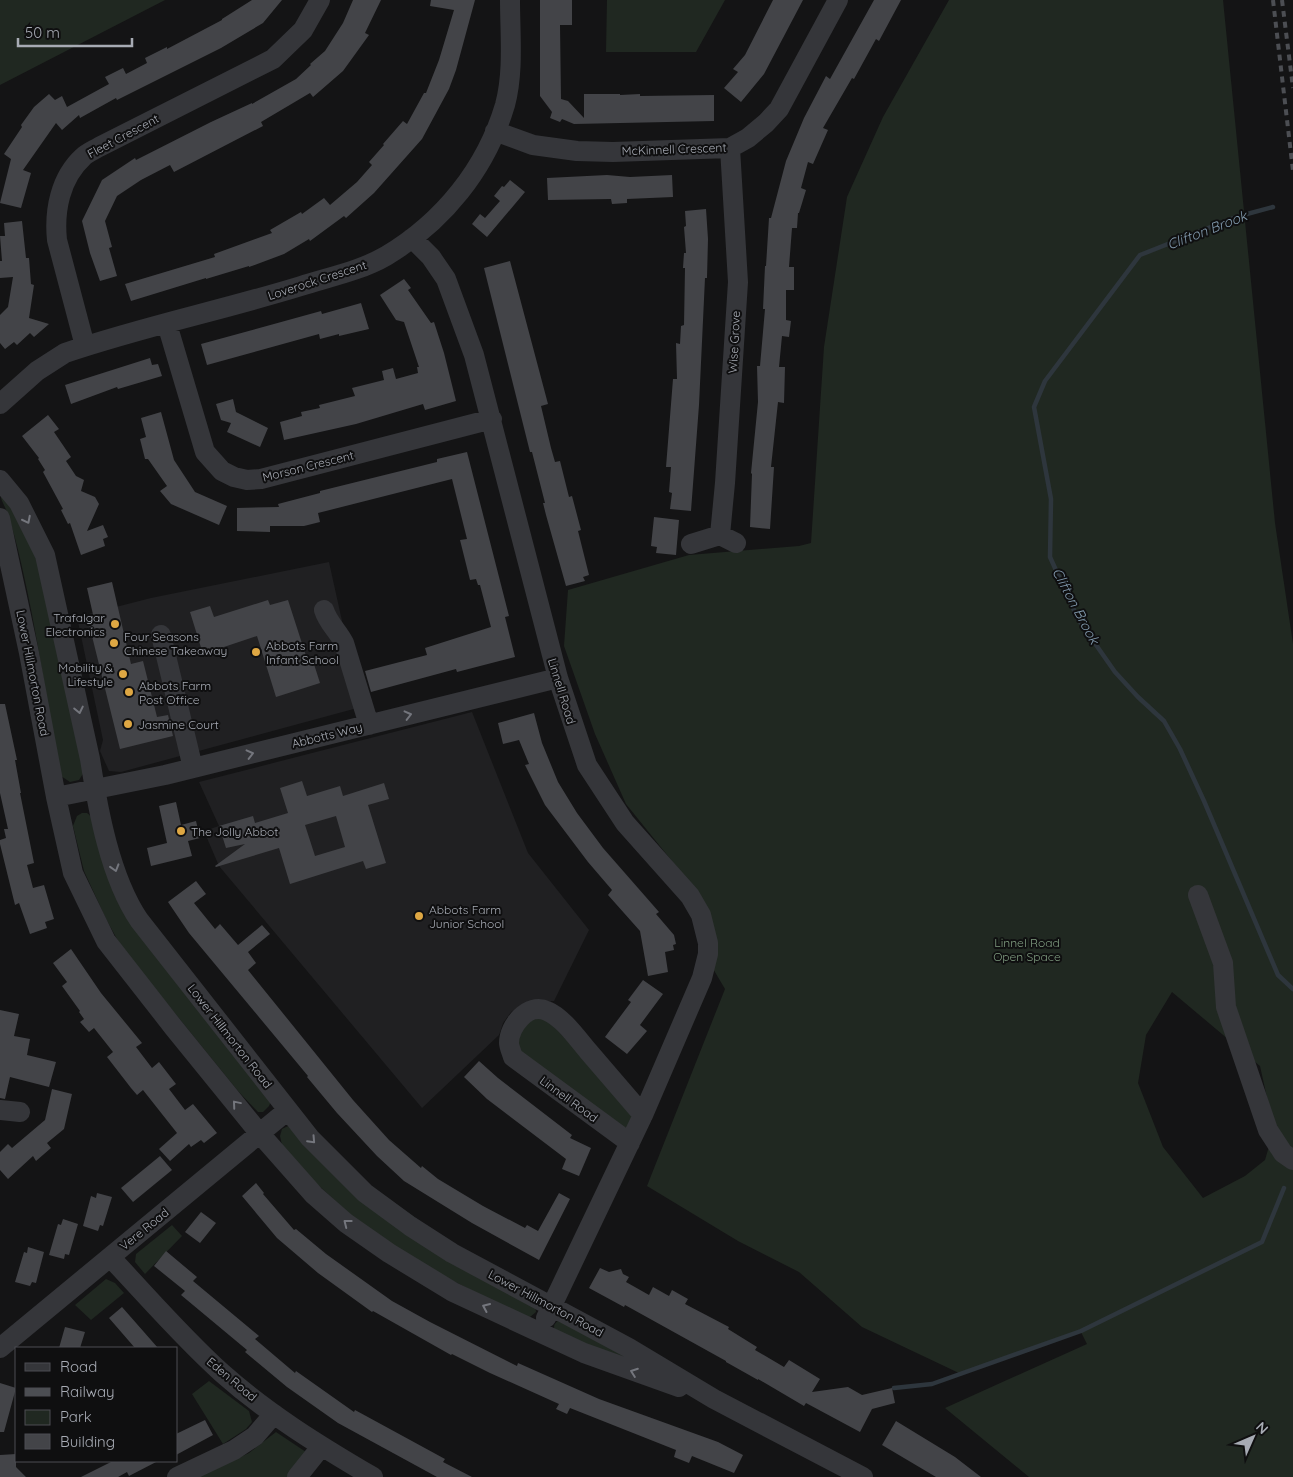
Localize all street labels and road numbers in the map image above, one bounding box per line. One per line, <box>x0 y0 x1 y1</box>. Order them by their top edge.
street label: Fleet Crescent <box>85 111 161 161</box>
street label: McKinnell Crescent <box>621 140 727 158</box>
street label: Loverock Crescent <box>266 257 368 303</box>
street label: Wise Grove <box>725 310 743 374</box>
street label: Morson Crescent <box>261 447 355 485</box>
street label: Lower Hillmorton Road <box>13 609 53 737</box>
street label: Linnell Road <box>545 656 579 726</box>
street label: Abbotts Way <box>290 719 364 751</box>
street label: Lower Hillmorton Road <box>185 981 275 1091</box>
street label: Linnell Road <box>537 1073 601 1125</box>
street label: Vere Road <box>116 1205 172 1253</box>
street label: Lower Hillmorton Road <box>486 1266 606 1340</box>
street label: Eden Road <box>204 1354 260 1404</box>

